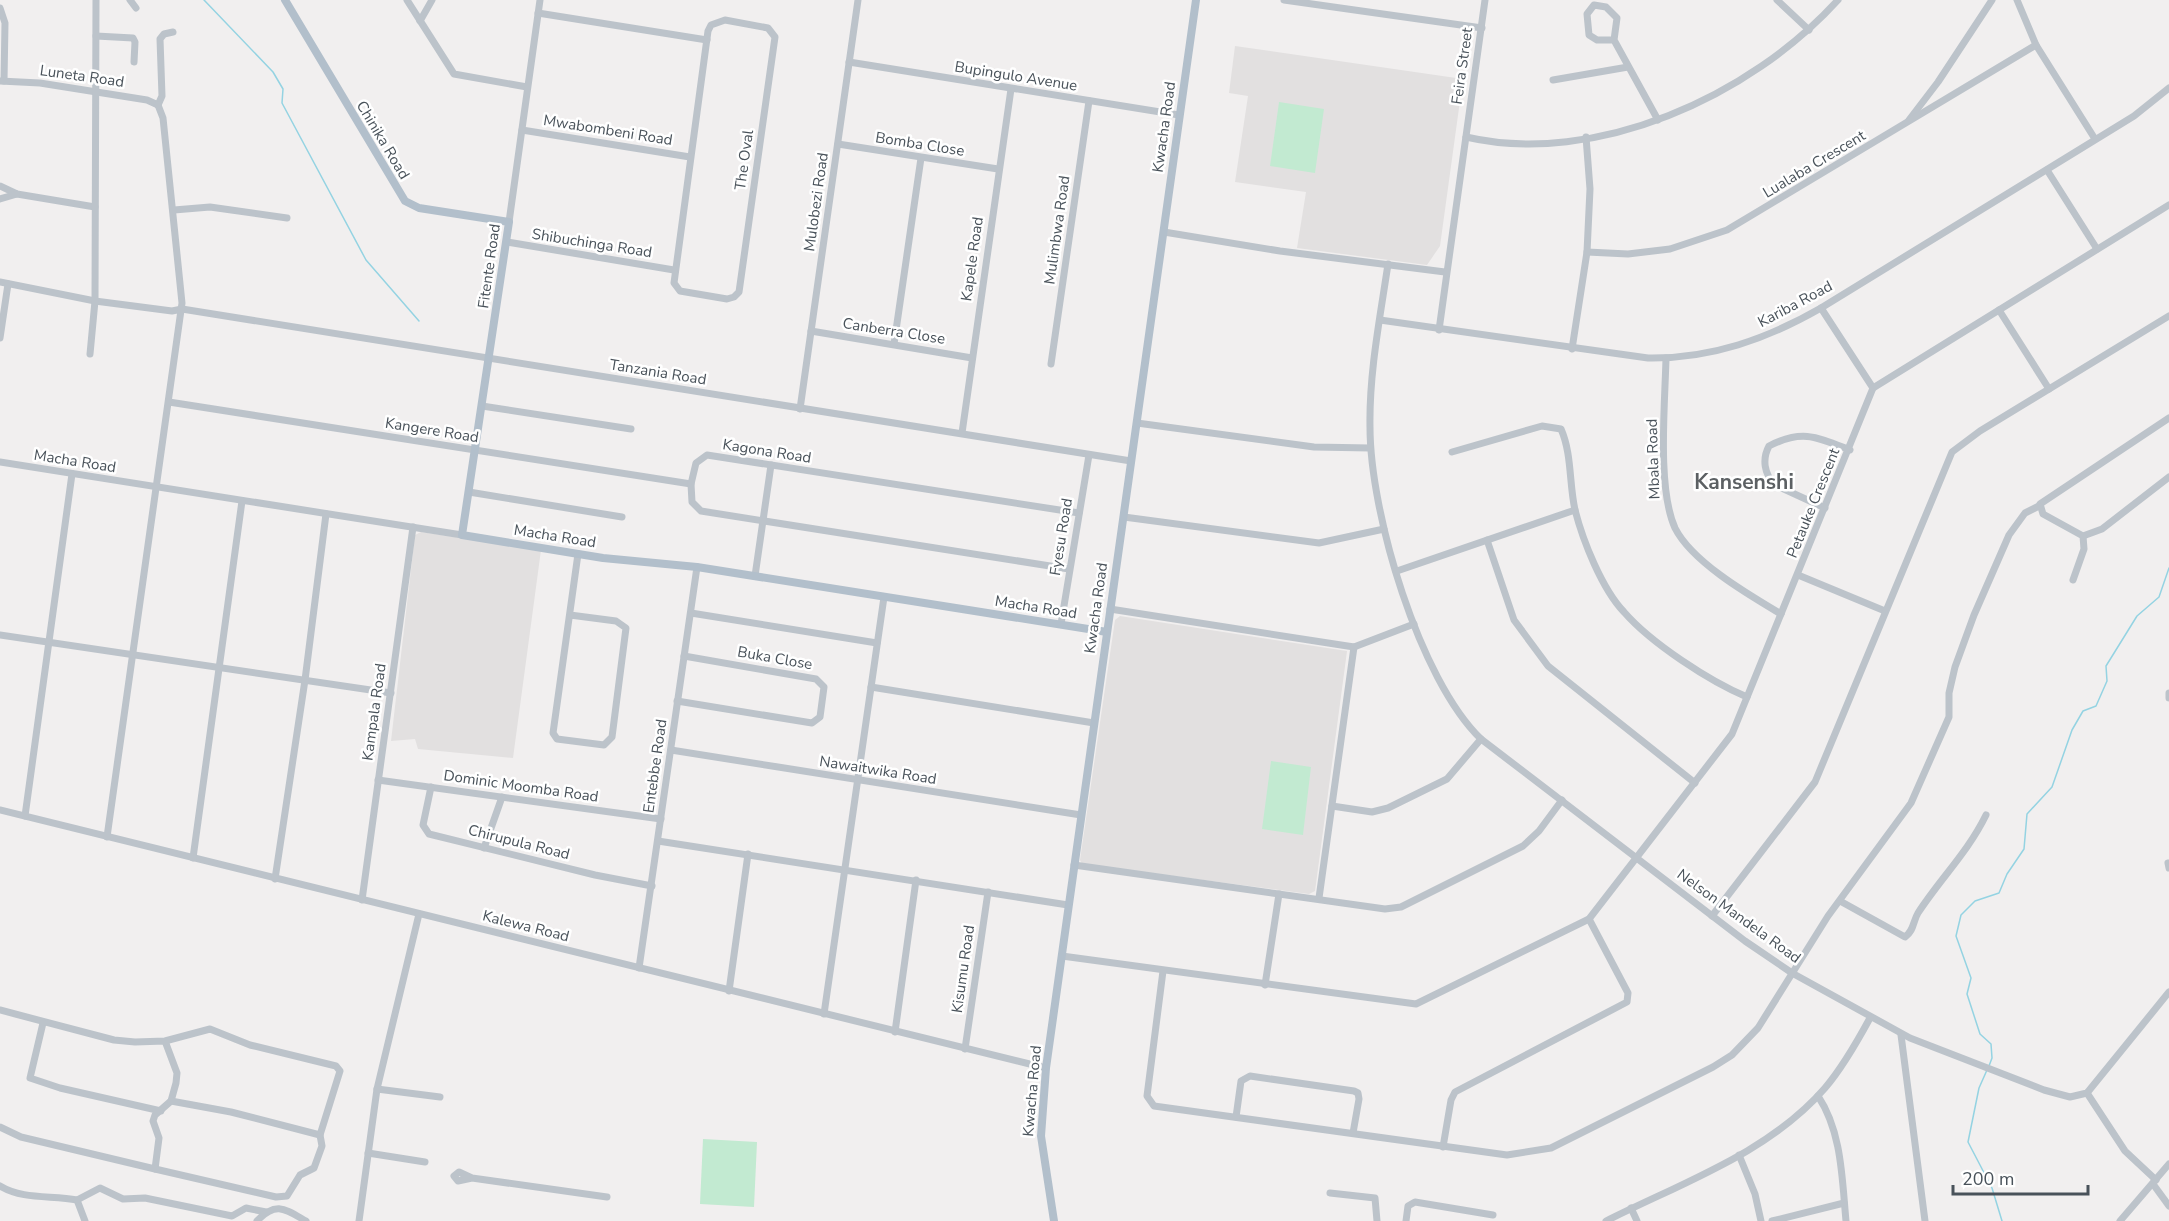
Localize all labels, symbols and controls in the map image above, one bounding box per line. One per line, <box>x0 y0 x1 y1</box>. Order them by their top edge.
street label: Feira Street <box>1447 26 1477 106</box>
street label: Bupingulo Avenue <box>953 56 1079 96</box>
street label: Luneta Road <box>39 60 125 92</box>
street label: Kwacha Road <box>1148 80 1180 174</box>
street label: Chinika Road <box>352 97 414 183</box>
street label: Mwabombeni Road <box>542 110 674 150</box>
street label: Lualaba Crescent <box>1759 125 1870 203</box>
street label: Bomba Close <box>874 127 966 161</box>
street label: The Oval <box>730 128 758 192</box>
street label: Mulobezi Road <box>799 151 833 253</box>
street label: Mulimbwa Road <box>1039 174 1075 286</box>
street label: Kapele Road <box>956 215 988 303</box>
street label: Fitente Road <box>473 222 505 310</box>
street label: Shibuchinga Road <box>531 224 653 262</box>
street label: Kariba Road <box>1754 276 1836 332</box>
street label: Canberra Close <box>841 313 947 349</box>
street label: Tanzania Road <box>608 354 708 390</box>
street label: Kangere Road <box>384 413 480 447</box>
street label: Mbala Road <box>1642 418 1664 500</box>
street label: Kagona Road <box>721 434 813 468</box>
street label: Petauke Crescent <box>1782 444 1844 561</box>
street label: Macha Road <box>32 445 118 477</box>
district label: Kansenshi <box>1694 468 1794 496</box>
street label: Fyesu Road <box>1045 497 1077 577</box>
street label: Macha Road <box>512 520 598 552</box>
street label: Kwacha Road <box>1080 561 1112 655</box>
street label: Macha Road <box>993 591 1079 623</box>
street label: Buka Close <box>736 642 814 674</box>
street label: Kampala Road <box>357 662 391 762</box>
street label: Entebbe Road <box>639 718 671 814</box>
street label: Nawaitwika Road <box>818 751 938 789</box>
street label: Dominic Moomba Road <box>442 765 600 807</box>
street label: Chirupula Road <box>466 820 572 864</box>
street label: Nelson Mandela Road <box>1673 864 1805 968</box>
street label: Kalewa Road <box>481 906 571 946</box>
street label: Kisumu Road <box>947 924 979 1014</box>
street label: Kwacha Road <box>1018 1045 1046 1137</box>
scale bar <box>1953 1158 2088 1196</box>
text: 200 m <box>1962 1167 2014 1191</box>

